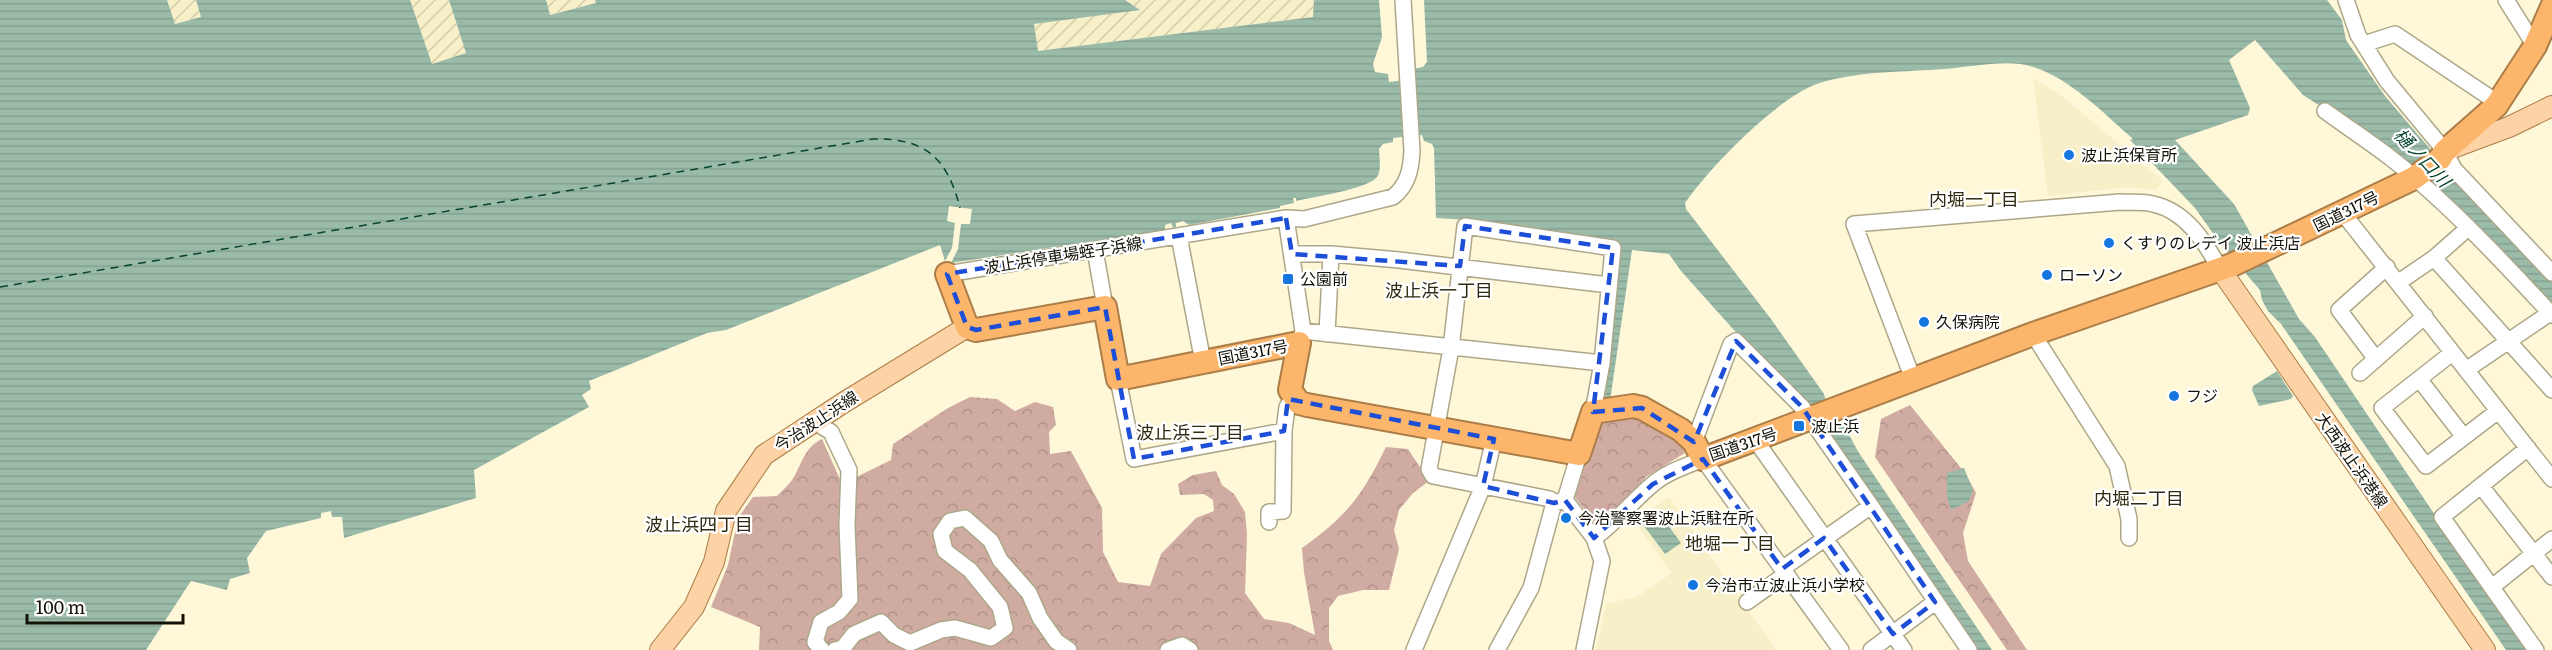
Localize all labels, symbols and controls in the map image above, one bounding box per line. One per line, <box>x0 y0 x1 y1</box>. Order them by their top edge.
water label: 樋ノ口川 <box>2389 121 2459 194</box>
place label: 波止浜保育所 <box>2081 142 2177 166</box>
marker: 波止浜保育所 <box>2062 148 2076 162</box>
street label: 国道317号 <box>2308 184 2383 236</box>
district label: 内堀一丁目 <box>1929 185 2019 212</box>
street label: 波止浜停車場蛭子浜線 <box>982 230 1144 278</box>
place label: くすりのレデイ 波止浜店 <box>2121 230 2300 254</box>
marker: くすりのレデイ 波止浜店 <box>2102 236 2116 250</box>
place label: ローソン <box>2059 262 2123 286</box>
place label: 公園前 <box>1300 266 1348 290</box>
marker: ローソン <box>2040 268 2054 282</box>
marker: 公園前 <box>1281 272 1295 286</box>
district label: 波止浜一丁目 <box>1385 276 1493 303</box>
place label: 久保病院 <box>1936 309 2000 333</box>
marker: 久保病院 <box>1917 315 1931 329</box>
street label: 国道317号 <box>1216 332 1290 370</box>
place label: フジ <box>2186 383 2218 407</box>
street label: 今治波止浜線 <box>769 384 862 456</box>
marker: フジ <box>2167 389 2181 403</box>
street label: 大西波止浜港線 <box>2311 407 2395 512</box>
place label: 波止浜 <box>1811 413 1859 437</box>
district label: 波止浜三丁目 <box>1136 418 1244 445</box>
marker: 波止浜 <box>1792 419 1806 433</box>
street label: 国道317号 <box>1705 420 1780 466</box>
district label: 内堀二丁目 <box>2094 484 2184 511</box>
place label: 今治警察署波止浜駐在所 <box>1578 505 1754 529</box>
district label: 波止浜四丁目 <box>645 510 753 537</box>
marker: 今治警察署波止浜駐在所 <box>1559 511 1573 525</box>
district label: 地堀一丁目 <box>1685 529 1775 556</box>
place label: 今治市立波止浜小学校 <box>1705 572 1865 596</box>
marker: 今治市立波止浜小学校 <box>1686 578 1700 592</box>
scale bar <box>27 587 183 625</box>
text: 100 m <box>36 593 85 620</box>

